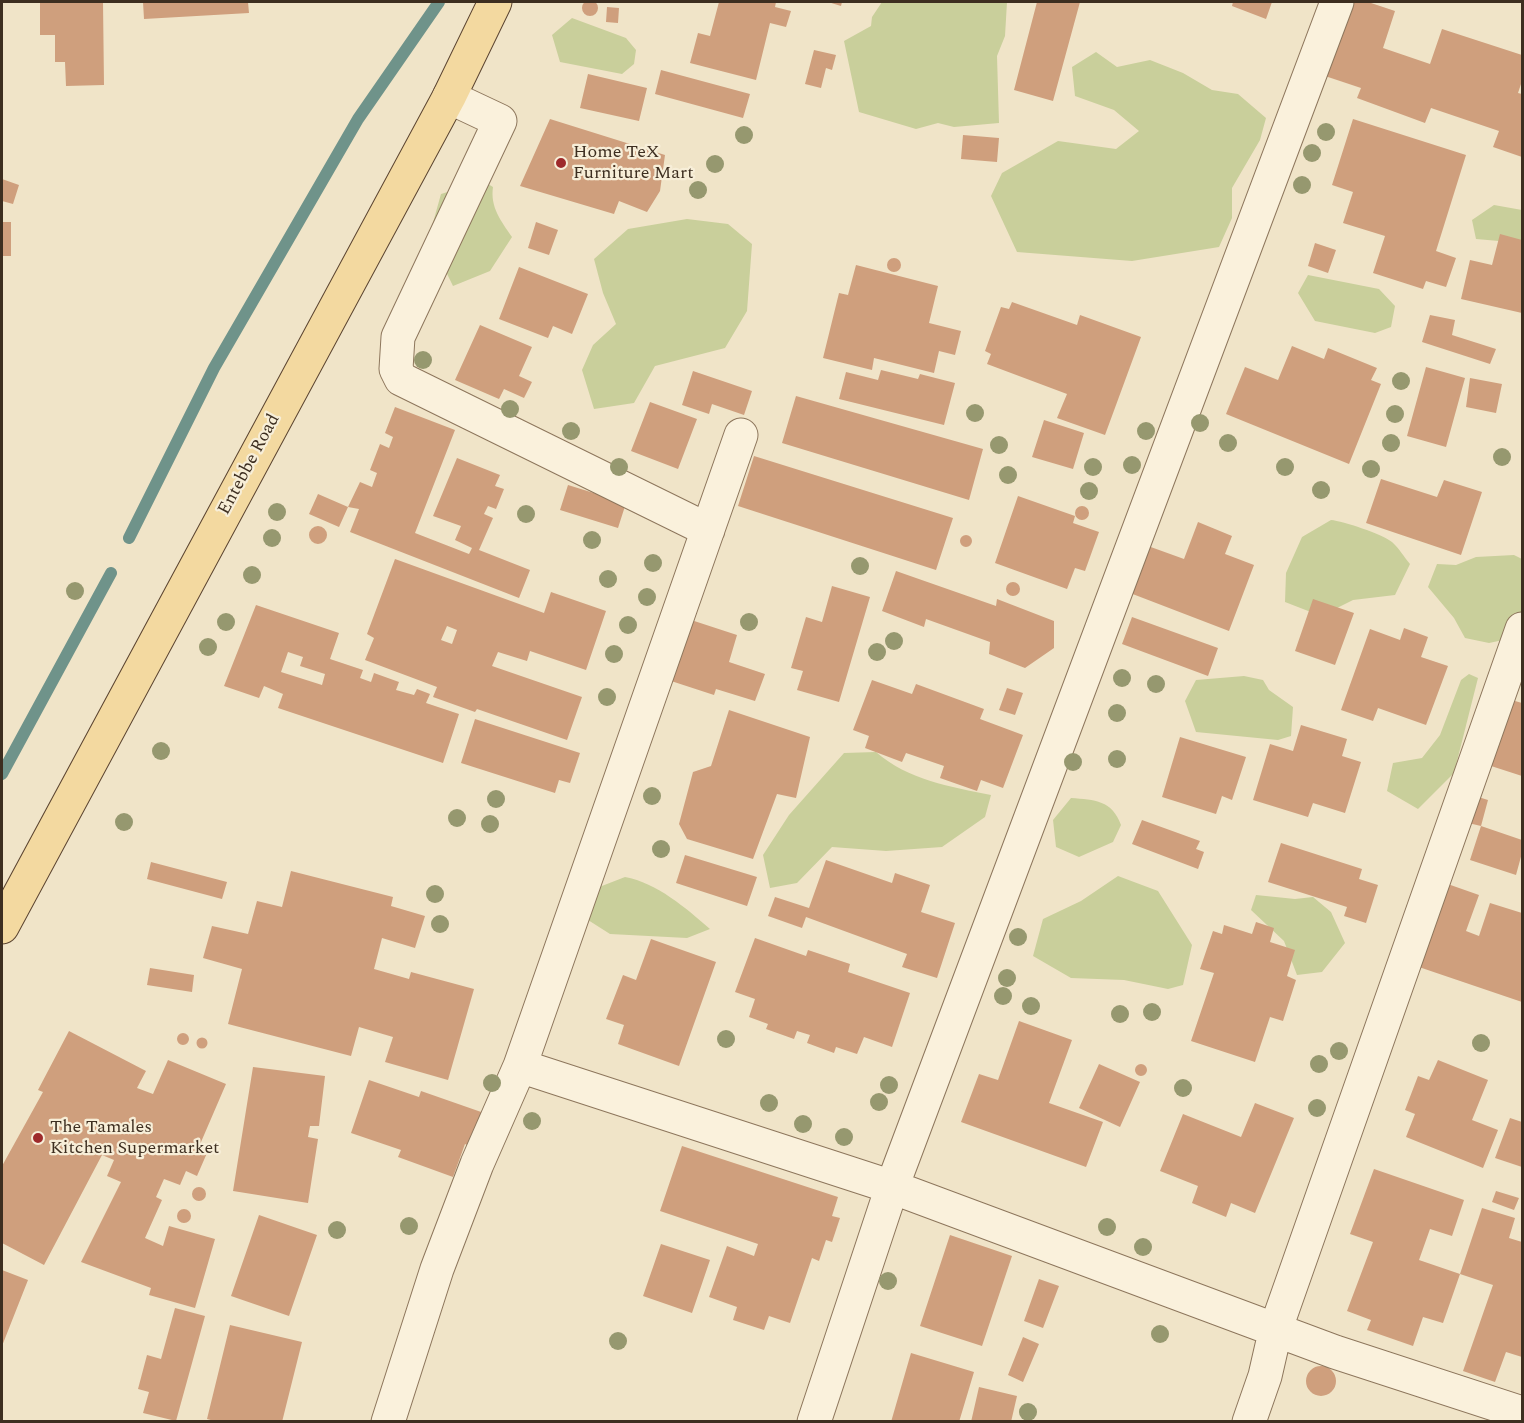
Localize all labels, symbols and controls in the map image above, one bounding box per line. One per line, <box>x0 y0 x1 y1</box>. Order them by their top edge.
place label: Home TeX Furniture Mart <box>573 142 694 184</box>
marker: Home TeX Furniture Mart <box>554 156 568 170</box>
street label: Entebbe Road <box>214 411 286 519</box>
place label: The Tamales Kitchen Supermarket <box>50 1117 219 1160</box>
marker: The Tamales Kitchen Supermarket <box>31 1131 45 1145</box>

